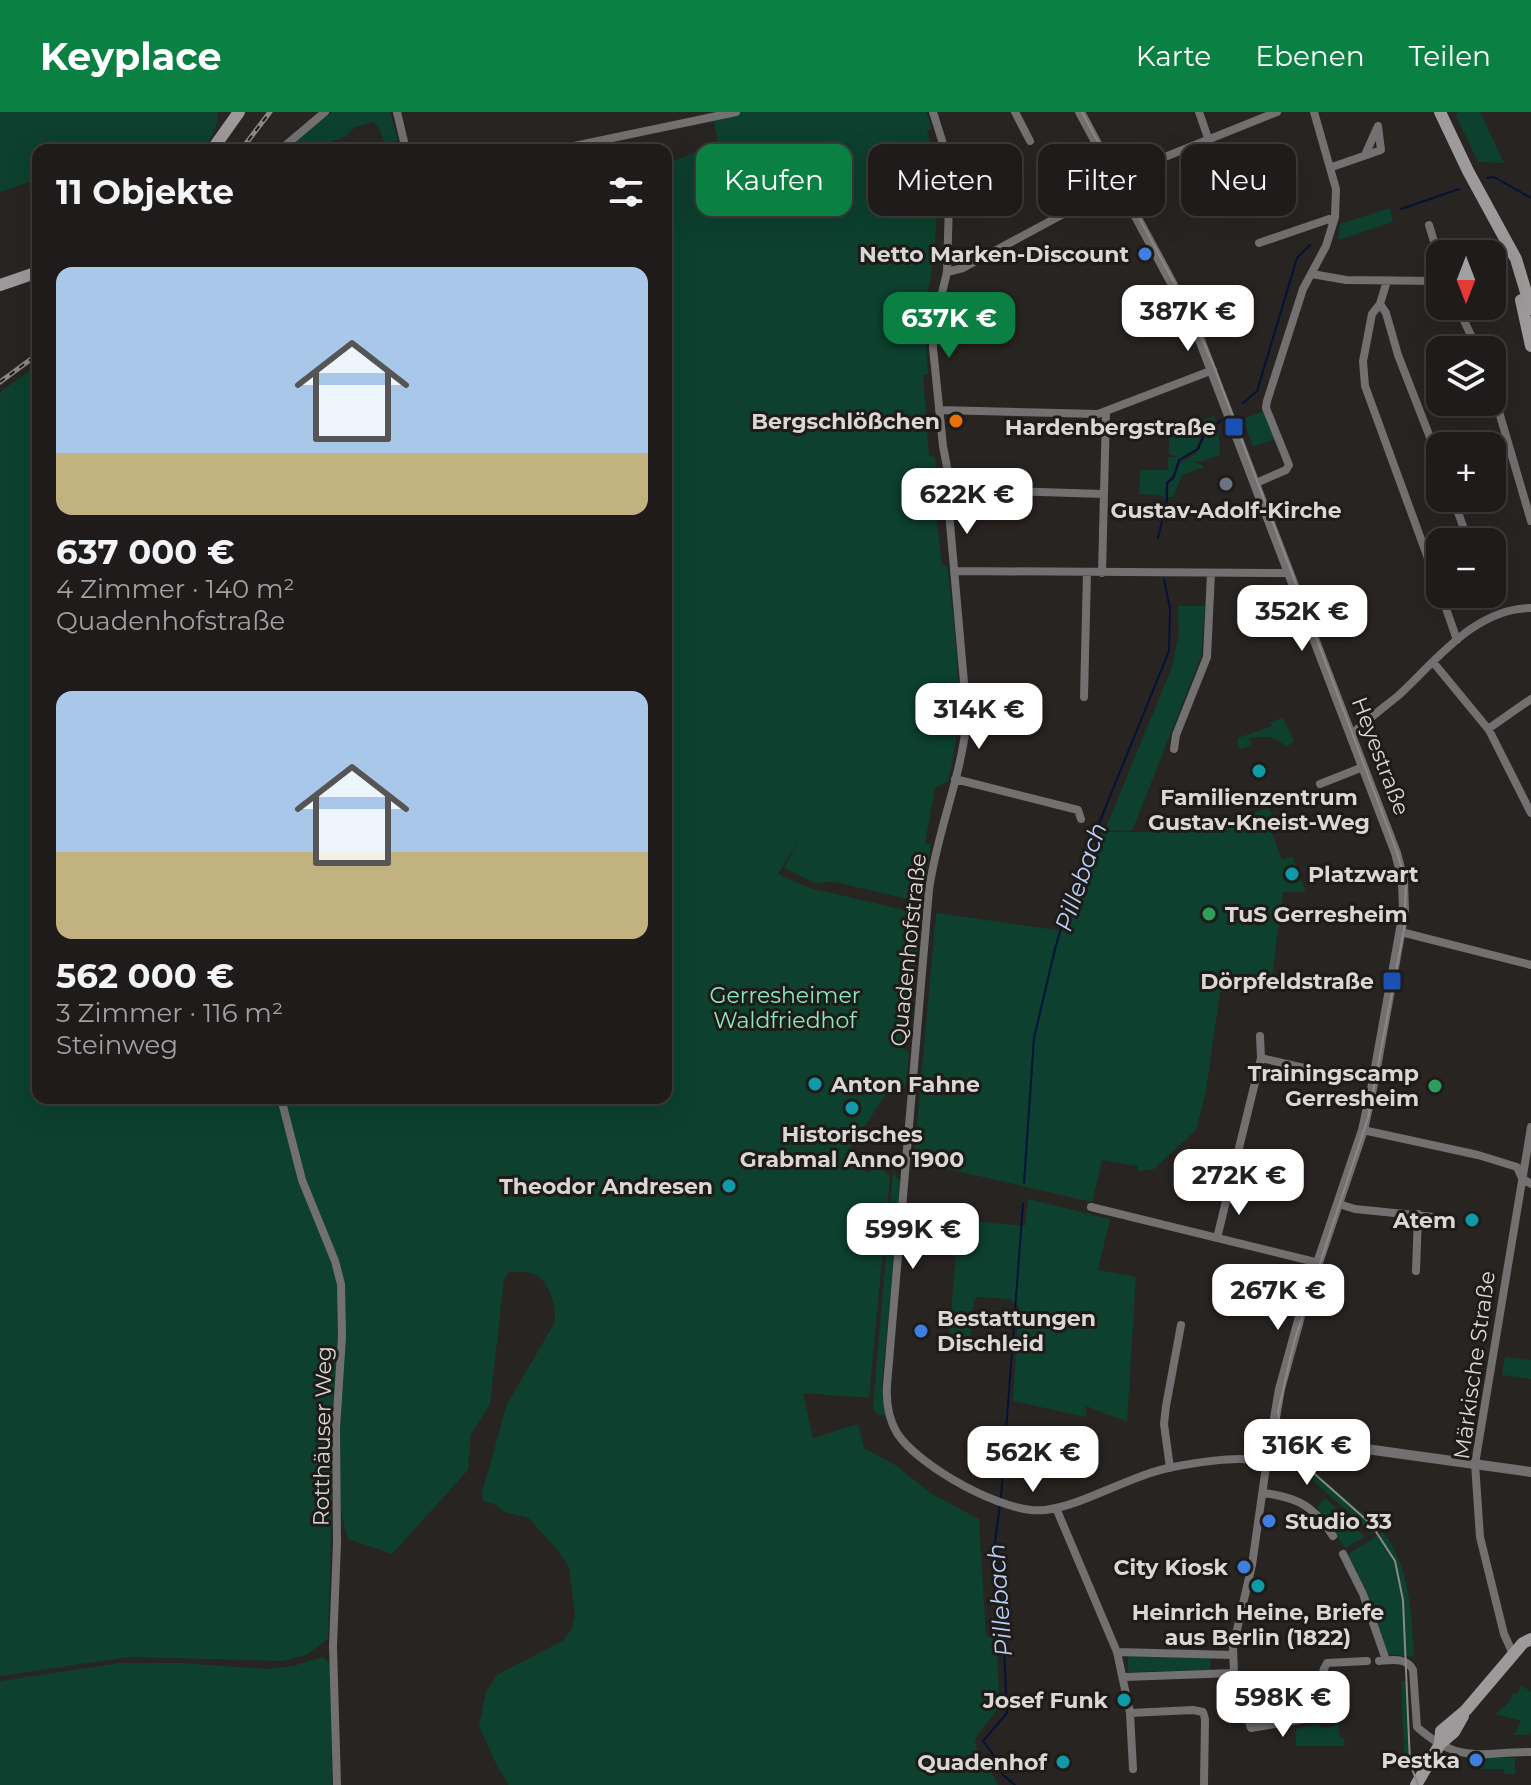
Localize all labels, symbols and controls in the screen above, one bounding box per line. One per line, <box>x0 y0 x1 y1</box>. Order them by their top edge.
text: Keyplace <box>40 33 221 80</box>
text: Karte <box>1136 39 1211 73</box>
text: Ebenen <box>1255 39 1365 73</box>
text: Teilen <box>1409 39 1491 73</box>
chip: Kaufen <box>696 144 852 216</box>
chip: Mieten <box>868 144 1022 216</box>
chip: Filter <box>1038 144 1165 216</box>
chip: Neu <box>1181 144 1296 216</box>
icon: filters <box>604 170 648 214</box>
text: 11 Objekte <box>56 171 234 213</box>
north arrow <box>1426 240 1506 320</box>
map controls <box>1426 240 1506 608</box>
place label: Netto Marken-Discount <box>859 241 1129 268</box>
marker: Netto Marken-Discount <box>1136 245 1154 263</box>
pin: 387K € <box>1123 285 1253 353</box>
pin: 637K € <box>884 292 1014 360</box>
text: 387K € <box>1140 295 1236 327</box>
text: 637K € <box>901 302 997 334</box>
icon: home <box>280 319 424 463</box>
button: layers <box>1426 336 1506 416</box>
place label: Bergschlößchen <box>751 408 940 435</box>
marker: Bergschlößchen <box>947 412 965 430</box>
place label: Hardenbergstraße <box>1005 414 1216 441</box>
marker: Hardenbergstraße <box>1223 416 1245 438</box>
button: + <box>1426 432 1506 512</box>
pin: 622K € <box>902 468 1032 536</box>
marker: Gustav-Adolf-Kirche <box>1217 475 1235 493</box>
text: 622K € <box>920 478 1014 510</box>
place label: Gustav-Adolf-Kirche <box>1110 497 1342 524</box>
button: − <box>1426 528 1506 608</box>
text: 637 000 € <box>56 531 235 573</box>
text: 4 Zimmer · 140 m² <box>56 573 295 605</box>
pin: 352K € <box>1237 585 1367 653</box>
text: 352K € <box>1255 595 1349 627</box>
text: Quadenhofstraße <box>56 605 285 637</box>
pin: 314K € <box>914 683 1044 751</box>
text: 314K € <box>933 693 1025 725</box>
street label: Heyestraße <box>1346 693 1415 819</box>
icon: home <box>280 743 424 887</box>
marker: Familienzentrum Gustav-Kneist-Weg <box>1250 762 1268 780</box>
place label: Familienzentrum Gustav-Kneist-Weg <box>1148 784 1370 836</box>
water label: Pillebach <box>1048 819 1113 935</box>
street label: Quadenhofstraße <box>885 852 932 1048</box>
place label: Platzwart <box>1308 861 1419 888</box>
marker: Platzwart <box>1283 865 1301 883</box>
place label: TuS Gerresheim <box>1225 901 1408 928</box>
marker: TuS Gerresheim <box>1200 905 1218 923</box>
text: 562 000 € <box>56 955 234 997</box>
place label: Dörpfeldstraße <box>1200 968 1374 995</box>
marker: Dörpfeldstraße <box>1381 970 1403 992</box>
park label: Gerresheimer Waldfriedhof <box>709 982 861 1034</box>
text: 3 Zimmer · 116 m² <box>56 997 283 1029</box>
text: Steinweg <box>56 1029 178 1061</box>
place label: Trainingscamp Gerresheim <box>1248 1060 1419 1112</box>
place label: Anton Fahne <box>830 1071 980 1098</box>
marker: Anton Fahne <box>806 1075 824 1093</box>
marker: Trainingscamp Gerresheim <box>1426 1077 1444 1095</box>
marker: Historisches Grabmal Anno 1900 <box>843 1099 861 1117</box>
place label: Historisches Grabmal Anno 1900 <box>740 1121 964 1173</box>
pin: 272K € <box>1174 1149 1304 1217</box>
text: 272K € <box>1192 1159 1286 1191</box>
place label: Theodor Andresen <box>499 1173 713 1200</box>
marker: Theodor Andresen <box>720 1177 738 1195</box>
pin: 599K € <box>848 1203 978 1271</box>
place label: Atem <box>1392 1207 1456 1234</box>
marker: Atem <box>1463 1211 1481 1229</box>
text: 599K € <box>865 1213 961 1245</box>
pin: 267K € <box>1213 1264 1343 1332</box>
street label: Märkische Straße <box>1448 1269 1501 1461</box>
text: 267K € <box>1230 1274 1326 1306</box>
place label: Bestattungen Dischleid <box>937 1305 1096 1357</box>
marker: Bestattungen Dischleid <box>912 1322 930 1340</box>
street label: Rotthäuser Weg <box>307 1346 338 1526</box>
pin: 316K € <box>1242 1419 1372 1487</box>
pin: 562K € <box>968 1426 1098 1494</box>
text: 316K € <box>1262 1429 1352 1461</box>
text: 562K € <box>985 1436 1081 1468</box>
place label: Studio 33 <box>1285 1508 1392 1535</box>
marker: Studio 33 <box>1260 1512 1278 1530</box>
water label: Pillebach <box>981 1543 1018 1658</box>
place label: City Kiosk <box>1114 1554 1229 1581</box>
marker: City Kiosk <box>1235 1558 1253 1576</box>
marker: Heinrich Heine, Briefe aus Berlin (1822) <box>1249 1577 1267 1595</box>
place label: Heinrich Heine, Briefe aus Berlin (1822) <box>1132 1599 1384 1651</box>
pin: 598K € <box>1218 1671 1348 1739</box>
text: 598K € <box>1235 1681 1331 1713</box>
place label: Josef Funk <box>982 1687 1109 1714</box>
marker: Josef Funk <box>1115 1691 1133 1709</box>
place label: Pestka <box>1381 1747 1460 1774</box>
place label: Quadenhof <box>917 1749 1048 1776</box>
marker: Pestka <box>1467 1751 1485 1769</box>
marker: Quadenhof <box>1054 1753 1072 1771</box>

